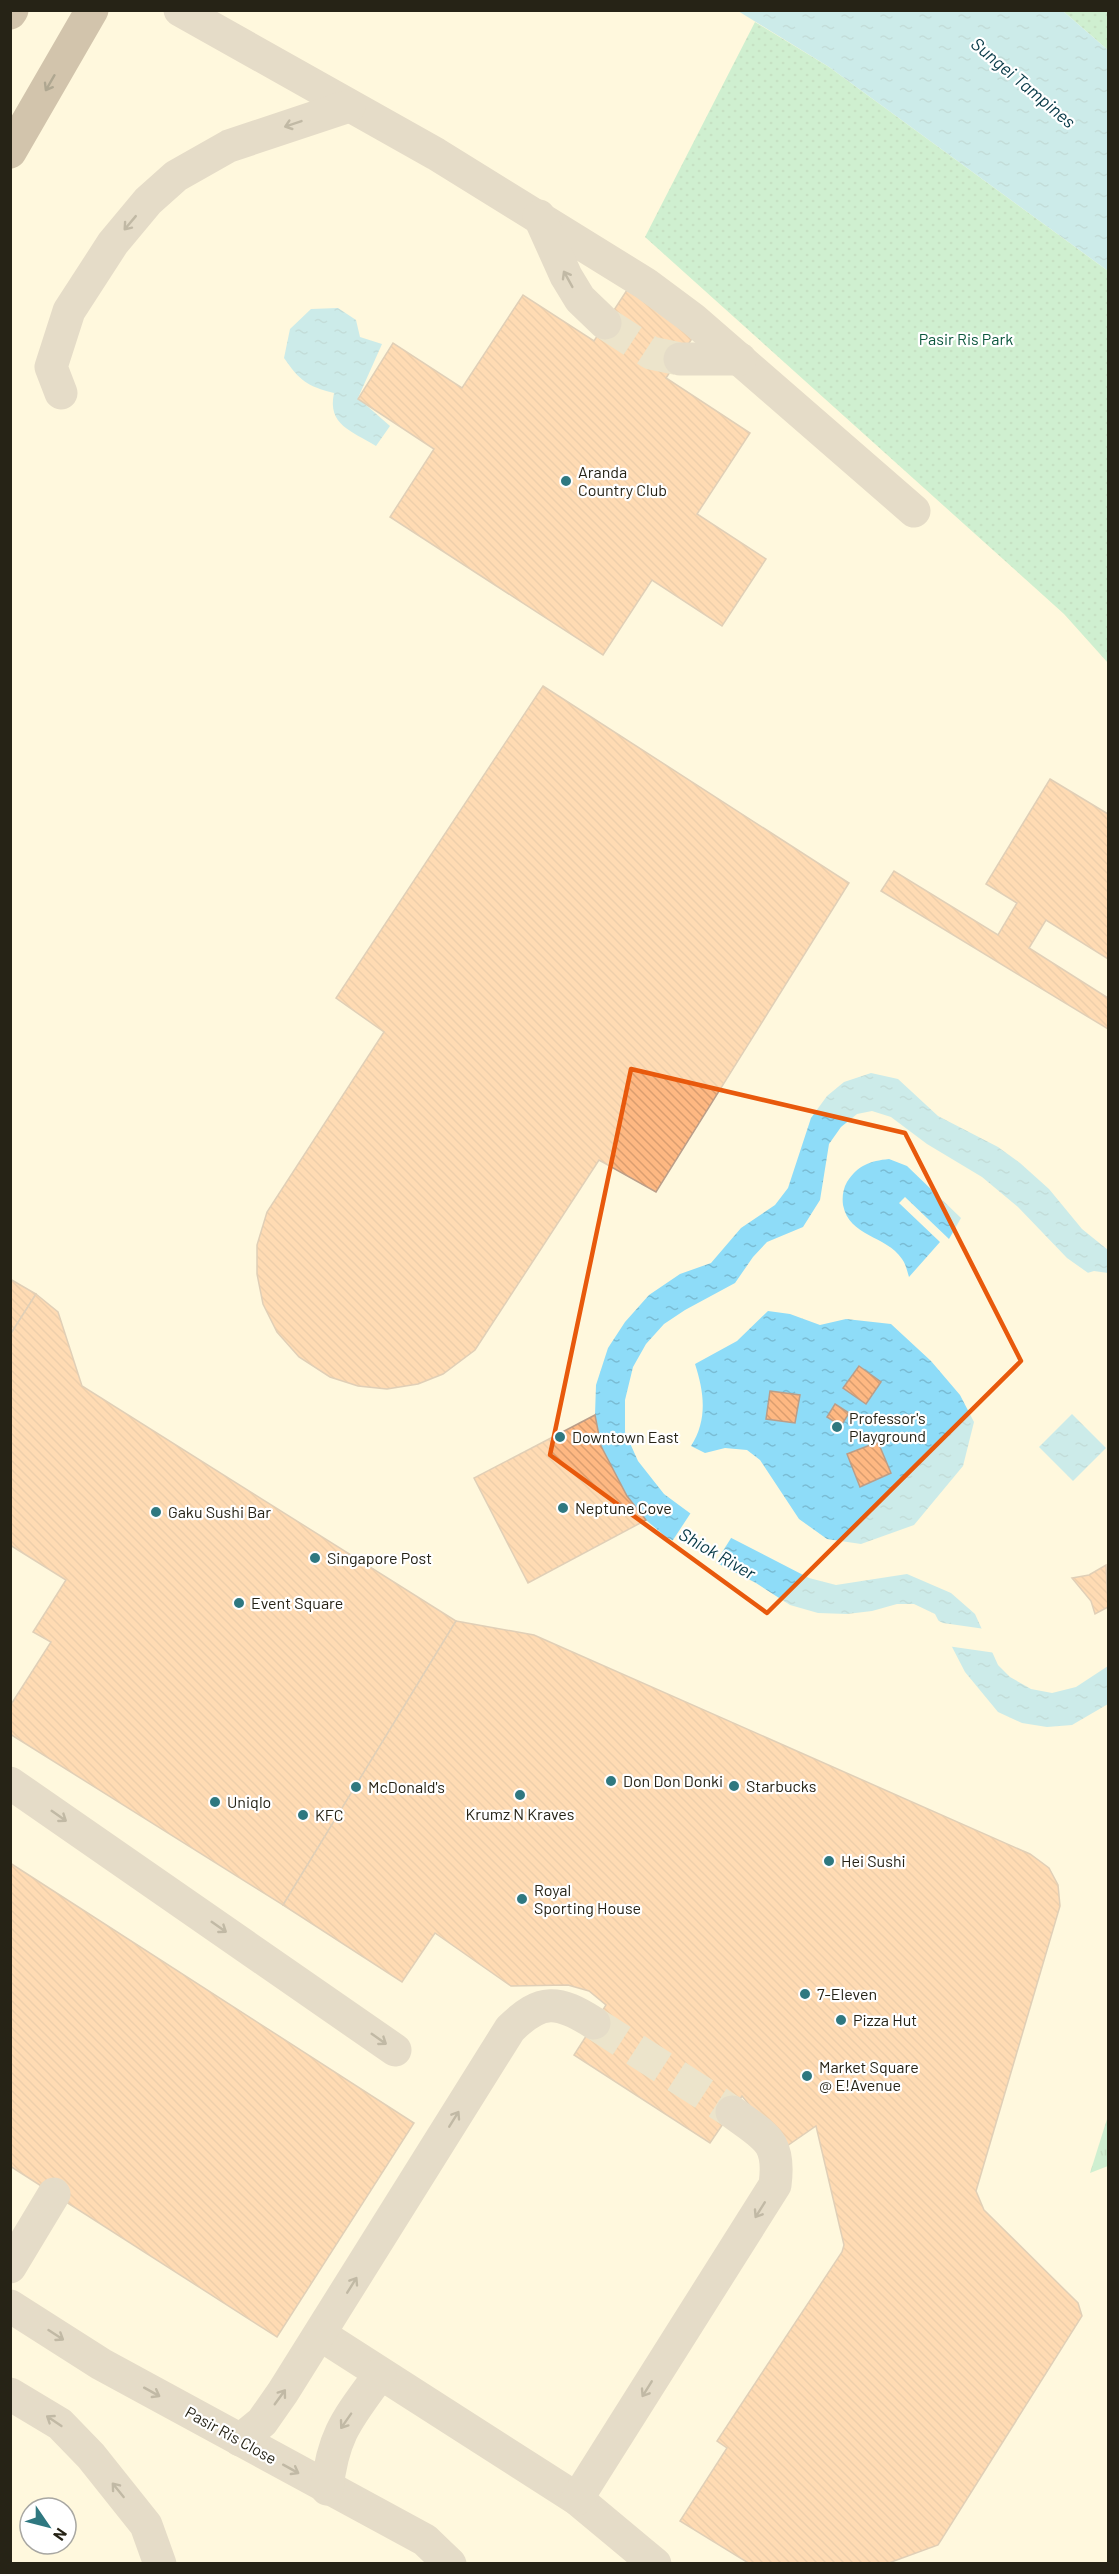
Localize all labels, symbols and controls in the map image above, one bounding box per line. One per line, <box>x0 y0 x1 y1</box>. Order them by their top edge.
water label: Sungei Tampines <box>967 32 1080 132</box>
one-way arrow <box>44 74 56 91</box>
one-way arrow <box>284 120 303 131</box>
one-way arrow <box>123 215 136 231</box>
one-way arrow <box>562 271 574 288</box>
park label: Pasir Ris Park <box>919 329 1013 348</box>
place label: Aranda Country Club <box>578 462 667 499</box>
marker: Aranda Country Club <box>559 474 573 488</box>
place label: Professor's Playground <box>849 1408 926 1445</box>
marker: Professor's Playground <box>830 1420 844 1434</box>
place label: Downtown East <box>572 1427 679 1446</box>
marker: Downtown East <box>553 1430 567 1444</box>
place label: Neptune Cove <box>575 1498 672 1517</box>
marker: Neptune Cove <box>556 1501 570 1515</box>
place label: Gaku Sushi Bar <box>168 1502 271 1521</box>
marker: Gaku Sushi Bar <box>149 1505 163 1519</box>
water label: Shiok River <box>675 1522 760 1584</box>
place label: Singapore Post <box>327 1548 432 1567</box>
marker: Singapore Post <box>308 1551 322 1565</box>
place label: Event Square <box>251 1593 343 1612</box>
marker: Event Square <box>232 1596 246 1610</box>
place label: Don Don Donki <box>623 1771 723 1790</box>
marker: Don Don Donki <box>604 1774 618 1788</box>
place label: Starbucks <box>746 1776 816 1795</box>
place label: McDonald's <box>368 1777 445 1796</box>
marker: Starbucks <box>727 1779 741 1793</box>
marker: McDonald's <box>349 1780 363 1794</box>
marker: Krumz N Kraves <box>513 1788 527 1802</box>
place label: Uniqlo <box>227 1792 271 1811</box>
marker: Uniqlo <box>208 1795 222 1809</box>
place label: Krumz N Kraves <box>466 1804 574 1823</box>
place label: KFC <box>315 1805 344 1824</box>
marker: KFC <box>296 1808 310 1822</box>
one-way arrow <box>50 1810 66 1822</box>
place label: Hei Sushi <box>841 1851 906 1870</box>
marker: Hei Sushi <box>822 1854 836 1868</box>
place label: Royal Sporting House <box>534 1880 641 1917</box>
marker: Royal Sporting House <box>515 1892 529 1906</box>
one-way arrow <box>210 1921 226 1933</box>
place label: 7-Eleven <box>817 1984 877 2003</box>
marker: 7-Eleven <box>798 1987 812 2001</box>
place label: Pizza Hut <box>853 2010 917 2029</box>
marker: Pizza Hut <box>834 2013 848 2027</box>
one-way arrow <box>370 2033 386 2045</box>
place label: Market Square @ E!Avenue <box>819 2057 919 2094</box>
marker: Market Square @ E!Avenue <box>800 2069 814 2083</box>
one-way arrow <box>449 2111 461 2128</box>
one-way arrow <box>753 2201 765 2218</box>
one-way arrow <box>346 2277 358 2294</box>
one-way arrow <box>47 2329 64 2341</box>
one-way arrow <box>640 2380 652 2397</box>
one-way arrow <box>143 2386 160 2398</box>
one-way arrow <box>273 2390 286 2406</box>
street label: Pasir Ris Close <box>182 2402 280 2467</box>
one-way arrow <box>340 2413 352 2429</box>
one-way arrow <box>45 2414 62 2427</box>
one-way arrow <box>282 2464 300 2475</box>
one-way arrow <box>112 2483 125 2499</box>
north arrow <box>18 2496 78 2556</box>
text: N <box>50 2525 72 2545</box>

